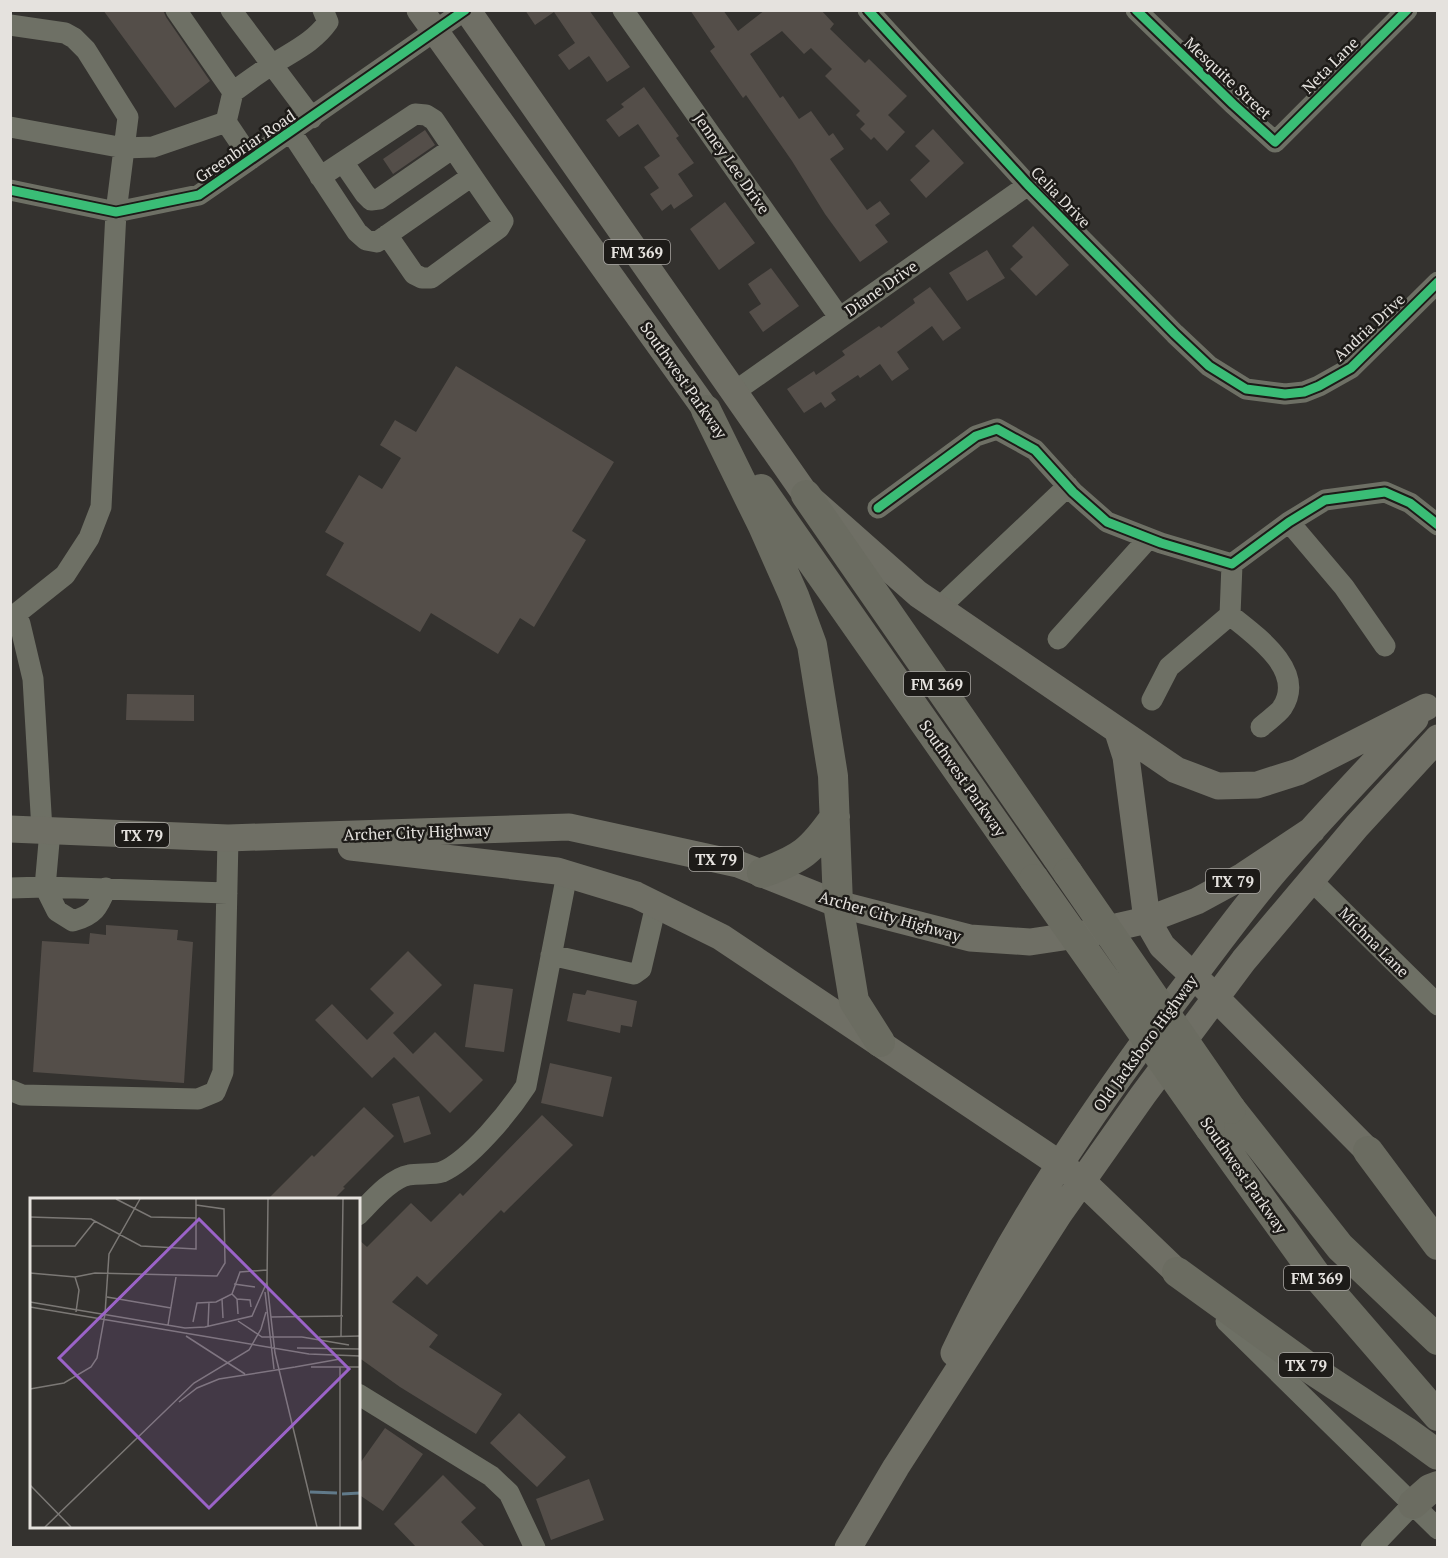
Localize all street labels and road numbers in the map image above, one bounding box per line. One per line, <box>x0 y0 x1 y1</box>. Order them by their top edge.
street label: Mesquite Street <box>1179 32 1277 124</box>
street label: Neta Lane <box>1297 32 1363 98</box>
street label: Greenbriar Road <box>191 104 299 188</box>
street label: Jenney Lee Drive <box>689 108 775 218</box>
street label: Celia Drive <box>1026 161 1096 233</box>
road number: FM 369 <box>604 240 670 264</box>
street label: Diane Drive <box>840 255 922 321</box>
street label: Andria Drive <box>1328 288 1410 366</box>
street label: Southwest Parkway <box>635 317 733 444</box>
road number: FM 369 <box>904 672 970 696</box>
street label: Southwest Parkway <box>914 715 1012 842</box>
street label: Archer City Highway <box>343 818 492 846</box>
road number: TX 79 <box>115 823 169 847</box>
road number: TX 79 <box>689 847 743 871</box>
road number: TX 79 <box>1206 869 1260 893</box>
street label: Archer City Highway <box>816 885 965 947</box>
street label: Michna Lane <box>1334 902 1414 982</box>
street label: Old Jacksboro Highway <box>1088 969 1203 1116</box>
street label: Southwest Parkway <box>1195 1112 1293 1239</box>
road number: FM 369 <box>1284 1266 1350 1290</box>
road number: TX 79 <box>1279 1353 1333 1377</box>

